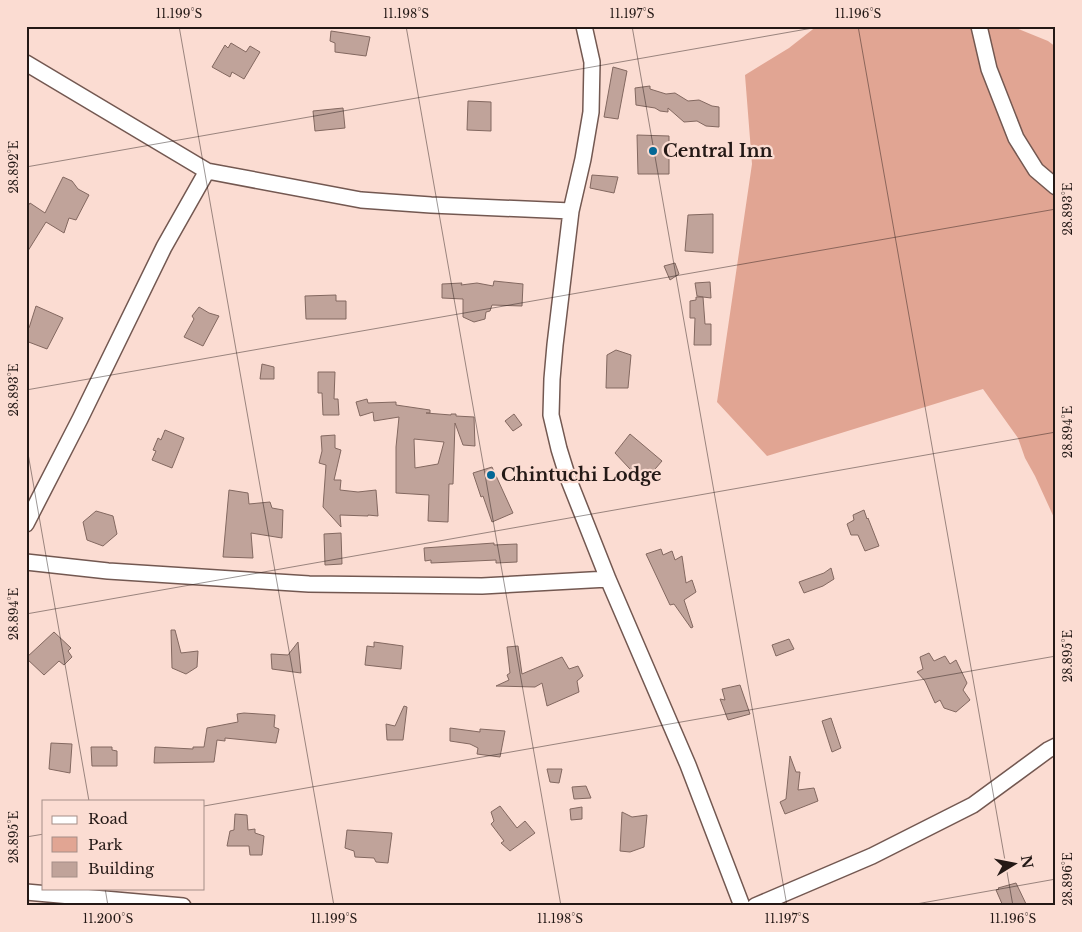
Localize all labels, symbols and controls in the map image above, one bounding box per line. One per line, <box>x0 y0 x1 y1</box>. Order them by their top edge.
text: 11.199°S <box>156 6 203 21</box>
text: 11.198°S <box>383 6 429 21</box>
text: 11.197°S <box>610 6 655 21</box>
text: 11.196°S <box>835 6 882 21</box>
text: 28.892°E <box>6 140 21 194</box>
place label: Central Inn <box>663 140 773 162</box>
marker: Central Inn <box>647 145 659 157</box>
text: 28.893°E <box>1060 182 1075 236</box>
text: 28.893°E <box>6 363 21 417</box>
text: 28.894°E <box>1060 405 1075 458</box>
place label: Chintuchi Lodge <box>501 464 662 486</box>
marker: Chintuchi Lodge <box>485 469 497 481</box>
text: 28.894°E <box>6 587 21 640</box>
text: 28.895°E <box>1060 629 1075 682</box>
legend <box>42 800 205 890</box>
text: Road <box>88 809 128 828</box>
text: 28.895°E <box>6 810 21 863</box>
text: Park <box>88 835 124 854</box>
north arrow <box>990 840 1040 890</box>
text: 28.896°E <box>1060 852 1075 906</box>
text: N <box>1017 854 1037 870</box>
text: Building <box>88 859 155 878</box>
text: 11.200°S <box>83 911 133 926</box>
text: 11.199°S <box>311 911 358 926</box>
text: 11.198°S <box>537 911 583 926</box>
text: 11.197°S <box>765 911 810 926</box>
text: 11.196°S <box>990 911 1037 926</box>

